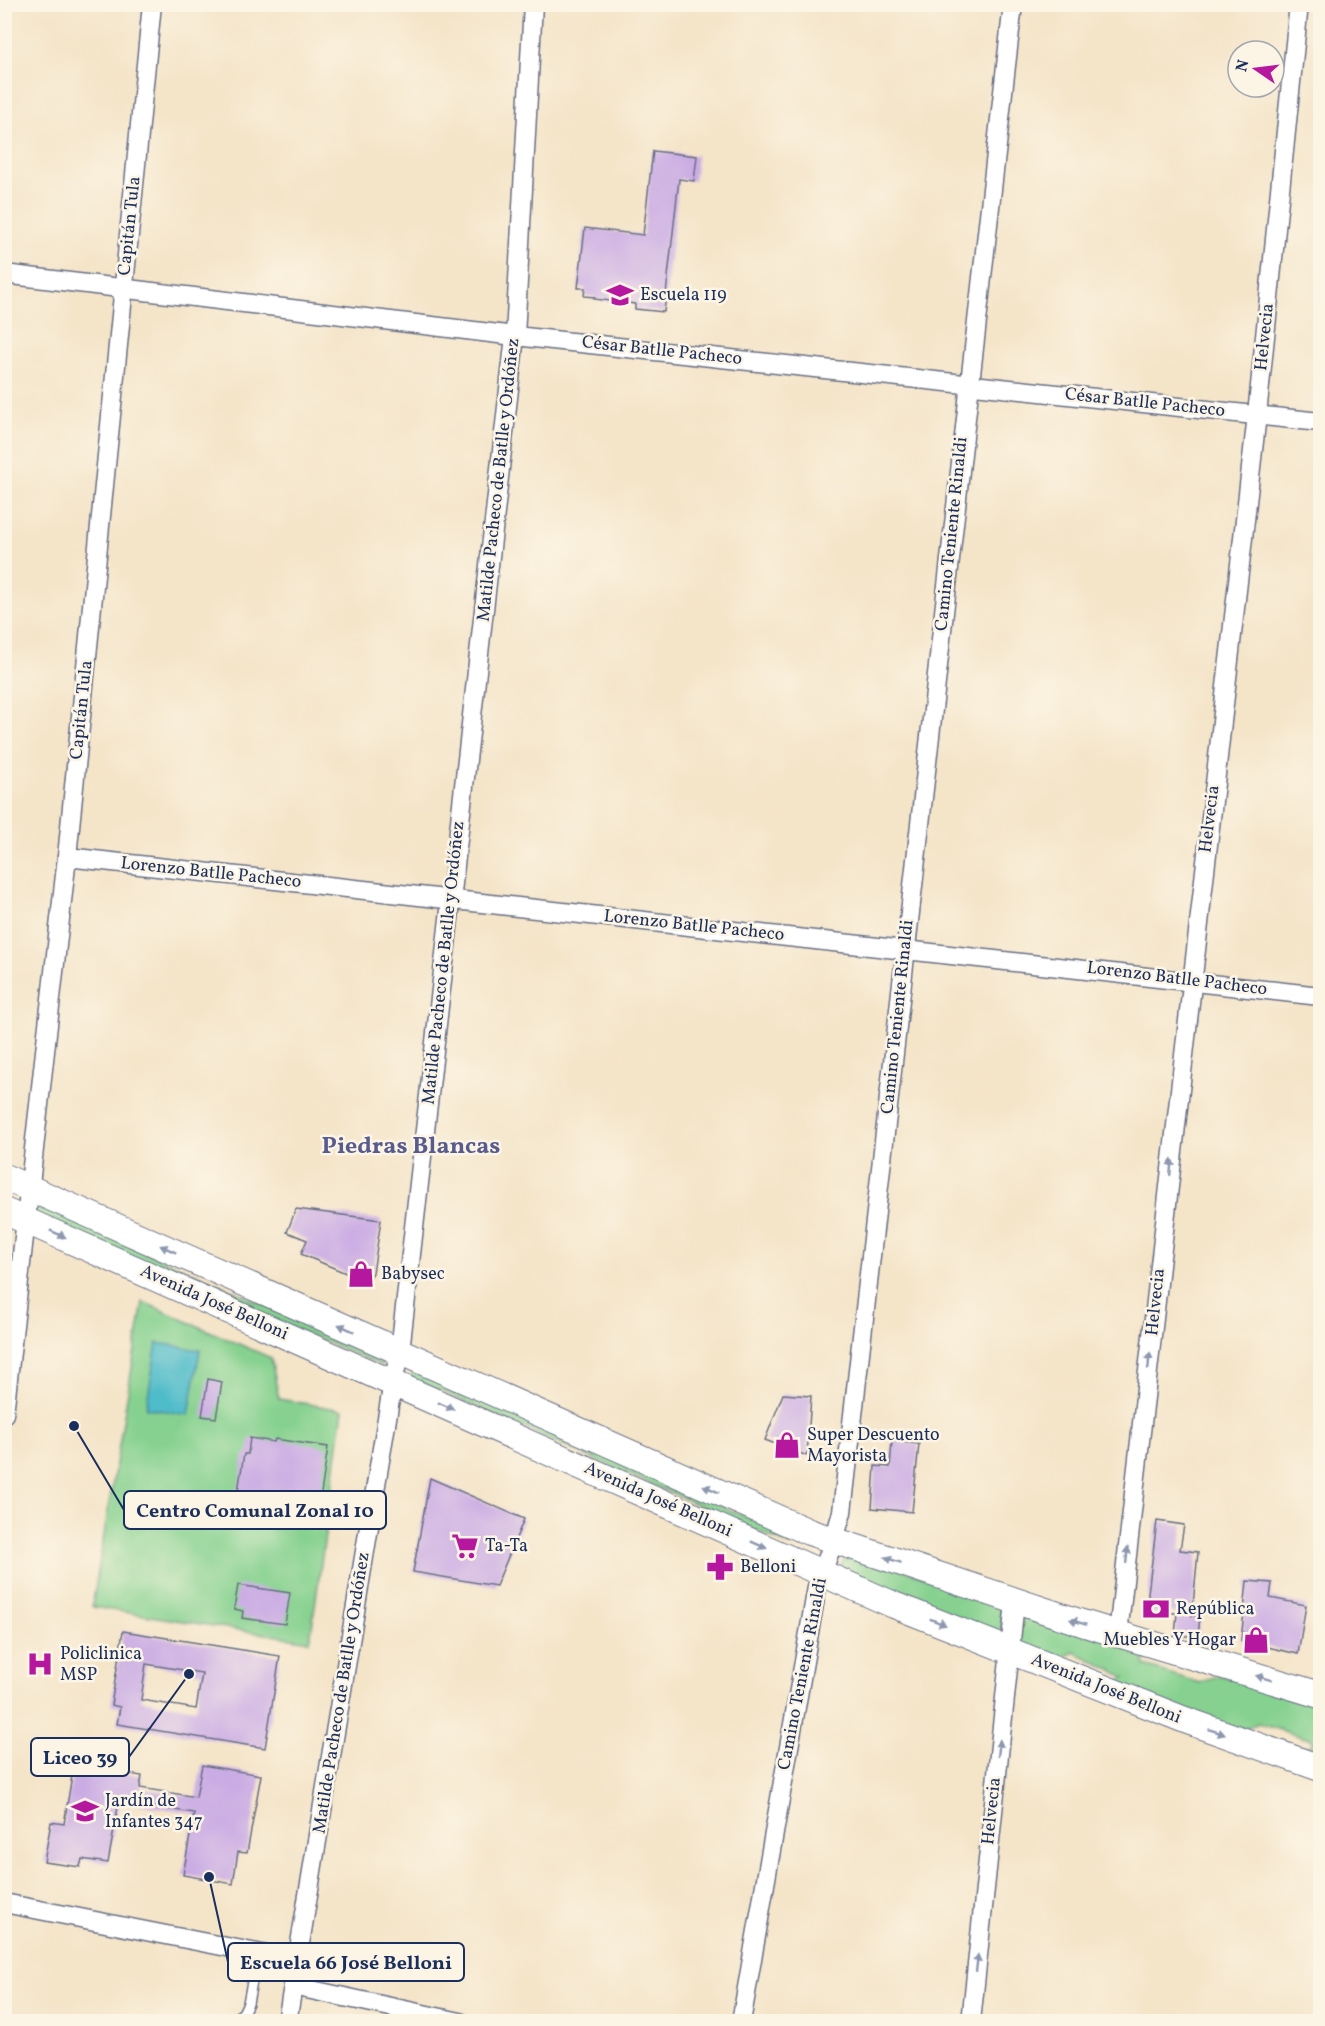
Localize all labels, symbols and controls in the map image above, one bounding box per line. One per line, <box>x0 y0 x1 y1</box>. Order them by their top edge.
north arrow <box>1226 39 1286 99</box>
text: N <box>1231 57 1256 74</box>
street label: Capitán Tula <box>112 175 148 277</box>
school or university icon: Escuela 119 <box>605 280 635 310</box>
place label: Escuela 119 <box>640 283 727 308</box>
street label: Helvecia <box>1249 302 1281 372</box>
street label: César Batlle Pacheco <box>581 330 743 372</box>
street label: Matilde Pacheco de Batlle y Ordóñez <box>472 337 526 623</box>
street label: César Batlle Pacheco <box>1064 382 1226 424</box>
street label: Camino Teniente Rinaldi <box>929 436 975 632</box>
street label: Capitán Tula <box>64 659 100 761</box>
street label: Helvecia <box>1193 784 1227 854</box>
street label: Matilde Pacheco de Batlle y Ordóñez <box>417 820 471 1106</box>
street label: Lorenzo Batlle Pacheco <box>119 851 303 895</box>
street label: Lorenzo Batlle Pacheco <box>602 904 786 948</box>
street label: Camino Teniente Rinaldi <box>875 919 921 1115</box>
street label: Lorenzo Batlle Pacheco <box>1085 956 1269 1002</box>
district label: Piedras Blancas <box>322 1130 500 1164</box>
one-way arrow <box>1166 1158 1176 1177</box>
one-way arrow <box>50 1229 68 1239</box>
one-way arrow <box>159 1243 177 1253</box>
street label: Avenida José Belloni <box>136 1259 292 1347</box>
shop icon: Babysec <box>346 1259 376 1289</box>
place label: Babysec <box>381 1262 445 1287</box>
street label: Helvecia <box>1140 1267 1172 1337</box>
one-way arrow <box>338 1323 355 1332</box>
one-way arrow <box>1144 1352 1154 1371</box>
one-way arrow <box>438 1401 456 1411</box>
place label: Super Descuento Mayorista <box>807 1423 940 1469</box>
shop icon: Super Descuento Mayorista <box>772 1430 802 1460</box>
street label: Avenida José Belloni <box>580 1456 736 1544</box>
one-way arrow <box>703 1484 720 1493</box>
callout: Centro Comunal Zonal 10 <box>124 1491 386 1529</box>
text: Centro Comunal Zonal 10 <box>136 1498 374 1526</box>
supermarket icon: Ta-Ta <box>450 1531 480 1561</box>
place label: Ta-Ta <box>485 1534 528 1559</box>
one-way arrow <box>750 1540 768 1550</box>
one-way arrow <box>1122 1545 1132 1564</box>
street label: Matilde Pacheco de Batlle y Ordóñez <box>307 1550 377 1836</box>
pharmacy icon: Belloni <box>705 1552 735 1582</box>
one-way arrow <box>884 1554 902 1564</box>
place label: Belloni <box>740 1555 796 1580</box>
street label: Camino Teniente Rinaldi <box>772 1576 834 1772</box>
bank icon: República <box>1141 1594 1171 1624</box>
place label: República <box>1176 1597 1254 1622</box>
one-way arrow <box>929 1617 947 1627</box>
one-way arrow <box>1069 1617 1087 1626</box>
shop icon: Muebles Y Hogar <box>1241 1625 1271 1655</box>
place label: Muebles Y Hogar <box>1103 1628 1236 1653</box>
place label: Policlinica MSP <box>60 1642 142 1688</box>
street label: Avenida José Belloni <box>1027 1647 1185 1731</box>
hospital icon: Policlinica MSP <box>25 1649 55 1679</box>
one-way arrow <box>1255 1673 1273 1682</box>
one-way arrow <box>1208 1727 1226 1737</box>
callout: Liceo 39 <box>31 1738 129 1776</box>
one-way arrow <box>994 1739 1004 1758</box>
text: Liceo 39 <box>43 1745 117 1773</box>
street label: Helvecia <box>976 1776 1008 1846</box>
place label: Jardín de Infantes 347 <box>105 1789 203 1835</box>
school or university icon: Jardín de Infantes 347 <box>70 1796 100 1826</box>
callout: Escuela 66 José Belloni <box>228 1943 464 1981</box>
text: Escuela 66 José Belloni <box>240 1950 452 1978</box>
one-way arrow <box>972 1954 982 1973</box>

